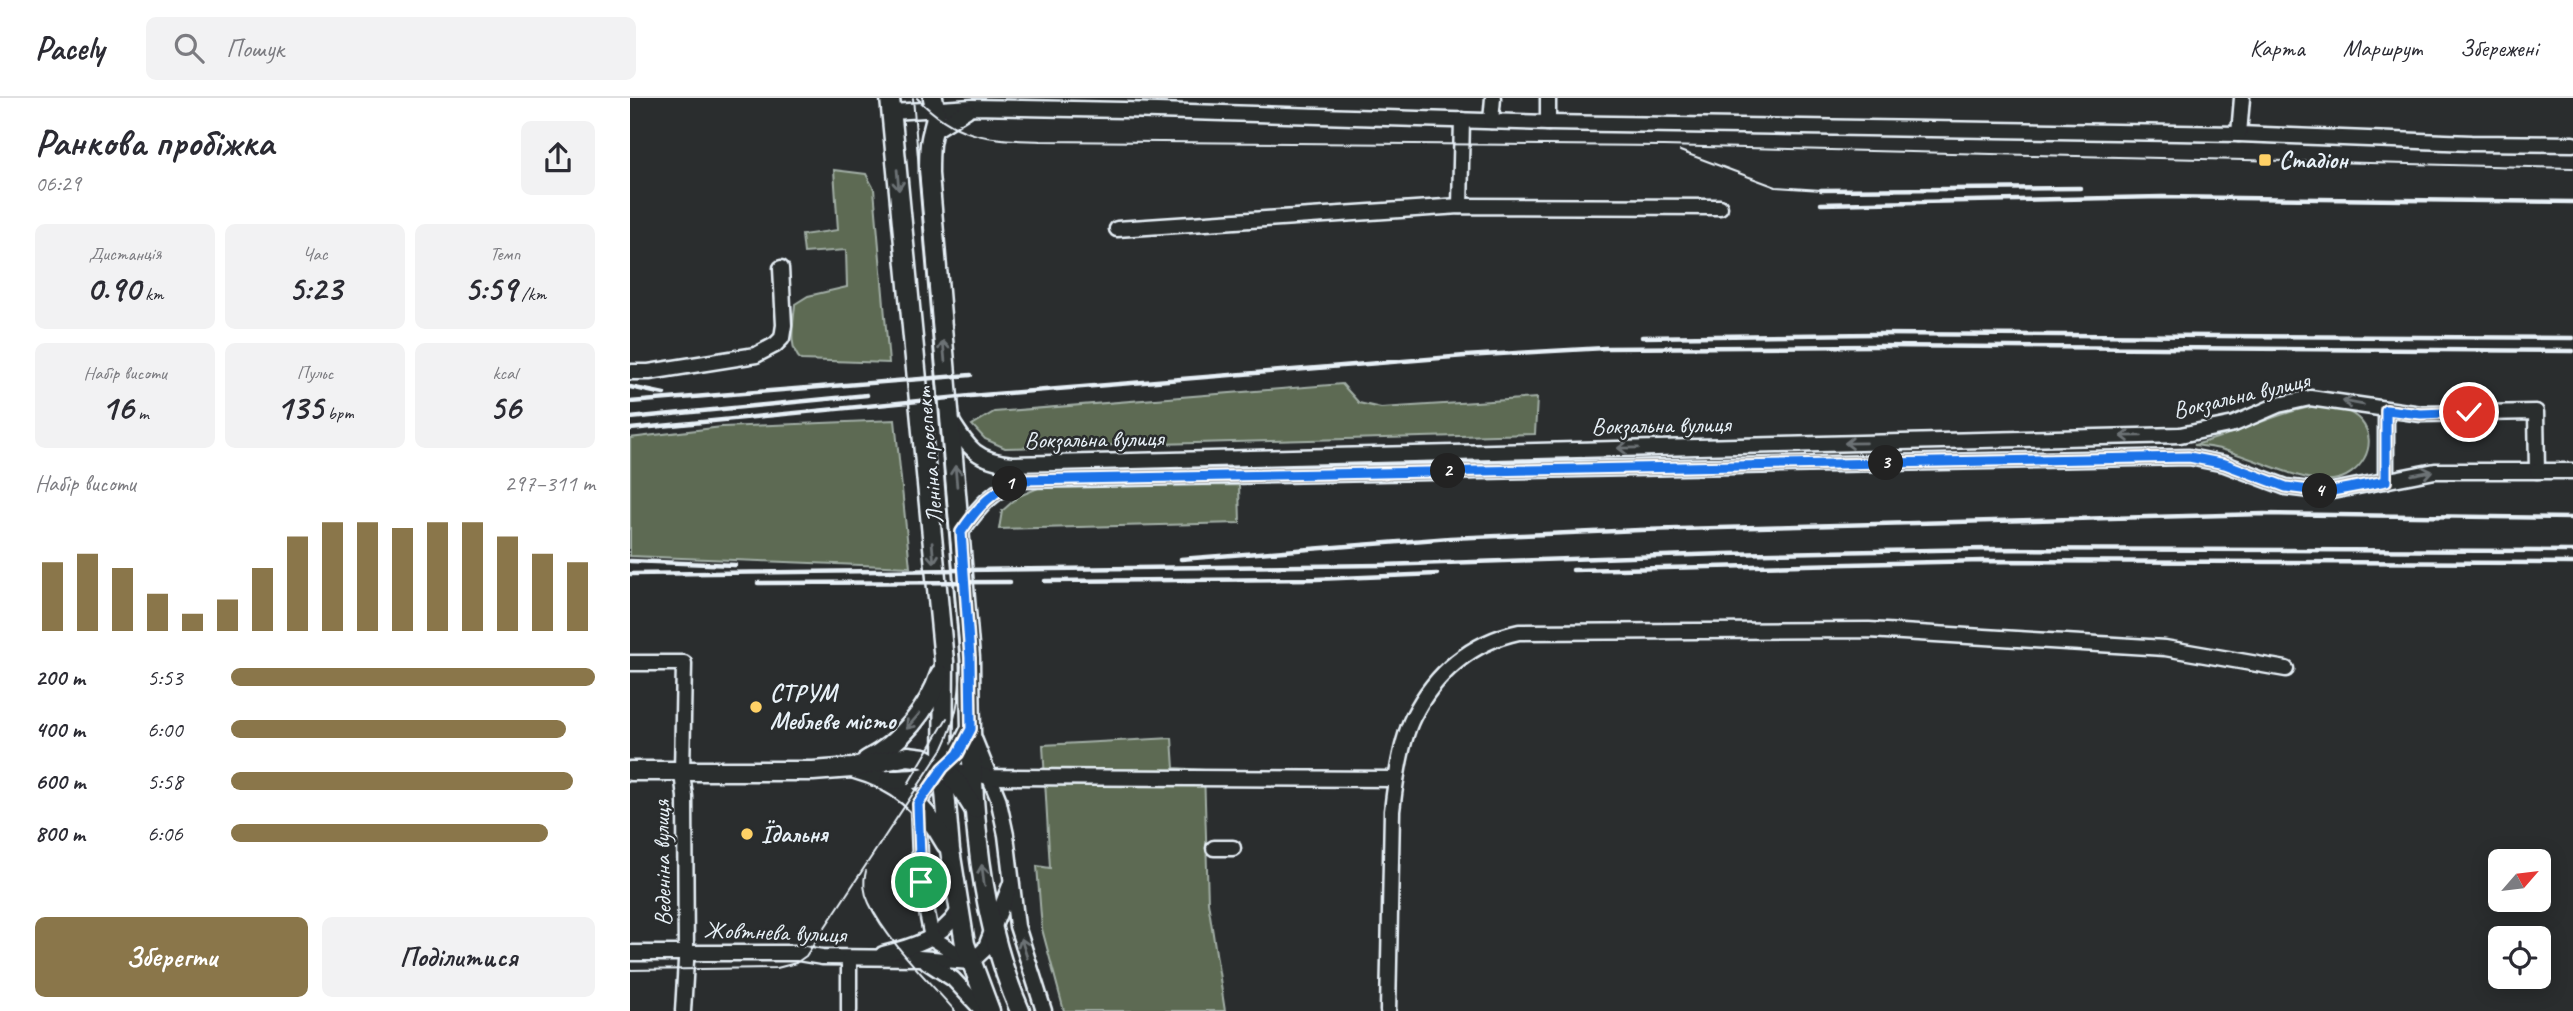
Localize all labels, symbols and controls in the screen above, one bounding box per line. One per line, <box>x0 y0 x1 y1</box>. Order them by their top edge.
search box <box>146 17 636 80</box>
text: Pacely <box>35 27 104 69</box>
icon: search <box>170 29 208 67</box>
text: Пошук <box>226 32 284 65</box>
text: Карта <box>2250 33 2305 63</box>
text: Маршрут <box>2343 33 2422 63</box>
text: Збережені <box>2460 33 2538 63</box>
text: Ранкова пробіжка <box>35 119 274 166</box>
button: share <box>521 121 595 195</box>
place label: Стадіон <box>2279 145 2349 175</box>
marker: Стадіон <box>2257 152 2273 168</box>
one-way arrow <box>892 168 905 191</box>
text: 06:29 <box>35 169 81 198</box>
text: Дистанція <box>89 242 161 266</box>
text: Час <box>302 242 328 266</box>
text: Темп <box>490 242 520 266</box>
text: 0.90 <box>87 266 140 311</box>
text: 5:23 <box>288 266 342 311</box>
text: 5:59 <box>464 266 517 311</box>
text: km <box>140 282 163 306</box>
text: /km <box>517 282 546 306</box>
one-way arrow <box>937 341 950 363</box>
text: Набір висоти <box>84 361 166 385</box>
text: Пульс <box>297 361 333 385</box>
text: kcal <box>492 361 518 385</box>
street label: Вокзальна вулиця <box>2170 364 2314 425</box>
pin <box>2439 382 2499 442</box>
text: 16 <box>101 385 134 430</box>
text: 135 <box>276 385 323 430</box>
text: 56 <box>489 385 521 430</box>
street label: Леніна проспект <box>908 385 950 526</box>
icon: check <box>2450 393 2488 431</box>
one-way arrow <box>2342 396 2365 410</box>
text: m <box>134 401 149 425</box>
text: bpm <box>323 401 354 425</box>
street label: Вокзальна вулиця <box>1591 409 1733 441</box>
street label: Вокзальна вулиця <box>1024 423 1166 455</box>
one-way arrow <box>2120 429 2143 443</box>
one-way arrow <box>1844 436 1867 450</box>
one-way arrow <box>1616 442 1639 455</box>
pin: 3 <box>1868 446 1904 480</box>
text: 3 <box>1881 450 1890 474</box>
pin: 2 <box>1430 454 1466 488</box>
text: 2 <box>1443 458 1452 482</box>
one-way arrow <box>949 465 962 487</box>
pin: 1 <box>992 466 1028 502</box>
one-way arrow <box>2410 466 2433 479</box>
text: Набір висоти <box>35 469 135 498</box>
text: 297–311 m <box>504 469 595 498</box>
text: 1 <box>1005 471 1014 495</box>
pin: 4 <box>2302 474 2338 508</box>
text: 4 <box>2315 478 2324 502</box>
one-way arrow <box>927 541 940 564</box>
text: 200 m <box>35 663 85 692</box>
text: 5:53 <box>147 663 183 692</box>
place label: СТРУМ Меблеве місто <box>770 678 898 736</box>
marker: СТРУМ Меблеве місто <box>748 699 764 715</box>
one-way arrow <box>905 711 921 729</box>
text: 400 m <box>35 715 85 744</box>
text: 6:00 <box>147 715 183 744</box>
text: 600 m <box>35 767 85 796</box>
text: 5:58 <box>147 767 183 796</box>
street label: Веденіна вулиця <box>646 798 678 926</box>
text: 800 m <box>35 819 85 848</box>
text: 6:06 <box>147 819 183 848</box>
place label: Їдальня <box>761 819 829 849</box>
marker: Їдальня <box>739 826 755 842</box>
north arrow <box>2488 849 2552 912</box>
map controls <box>2488 849 2551 989</box>
pin <box>891 852 951 912</box>
icon: arrive <box>902 863 940 901</box>
one-way arrow <box>977 864 990 887</box>
street label: Жовтнева вулиця <box>703 915 848 950</box>
button: Зберегти <box>35 917 308 997</box>
button: Поділитися <box>322 917 595 997</box>
button: locate <box>2488 926 2551 989</box>
one-way arrow <box>1017 937 1029 959</box>

